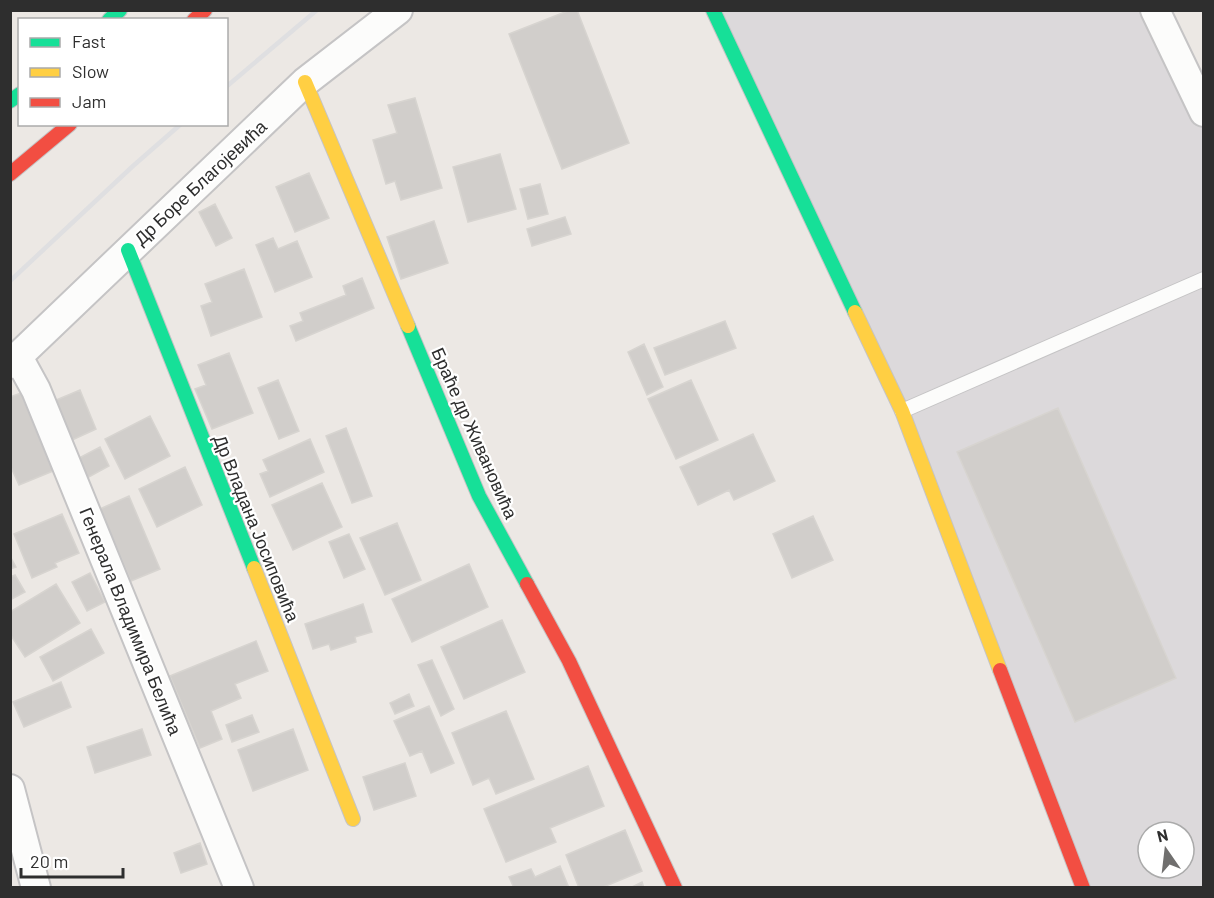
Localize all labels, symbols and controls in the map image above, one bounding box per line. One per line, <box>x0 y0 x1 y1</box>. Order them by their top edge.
legend <box>18 18 228 126</box>
text: Fast <box>72 30 106 52</box>
text: Slow <box>72 60 109 82</box>
text: Jam <box>72 90 106 112</box>
street label: Др Боре Благојевића <box>129 114 272 249</box>
street label: Браће др Живановића <box>427 344 523 523</box>
street label: Др Владана Јосиповића <box>209 431 305 626</box>
street label: Генерала Владимира Белића <box>75 504 187 739</box>
north arrow <box>1136 820 1196 880</box>
text: N <box>1155 824 1170 845</box>
scale bar <box>21 841 123 879</box>
text: 20 m <box>30 850 68 872</box>

